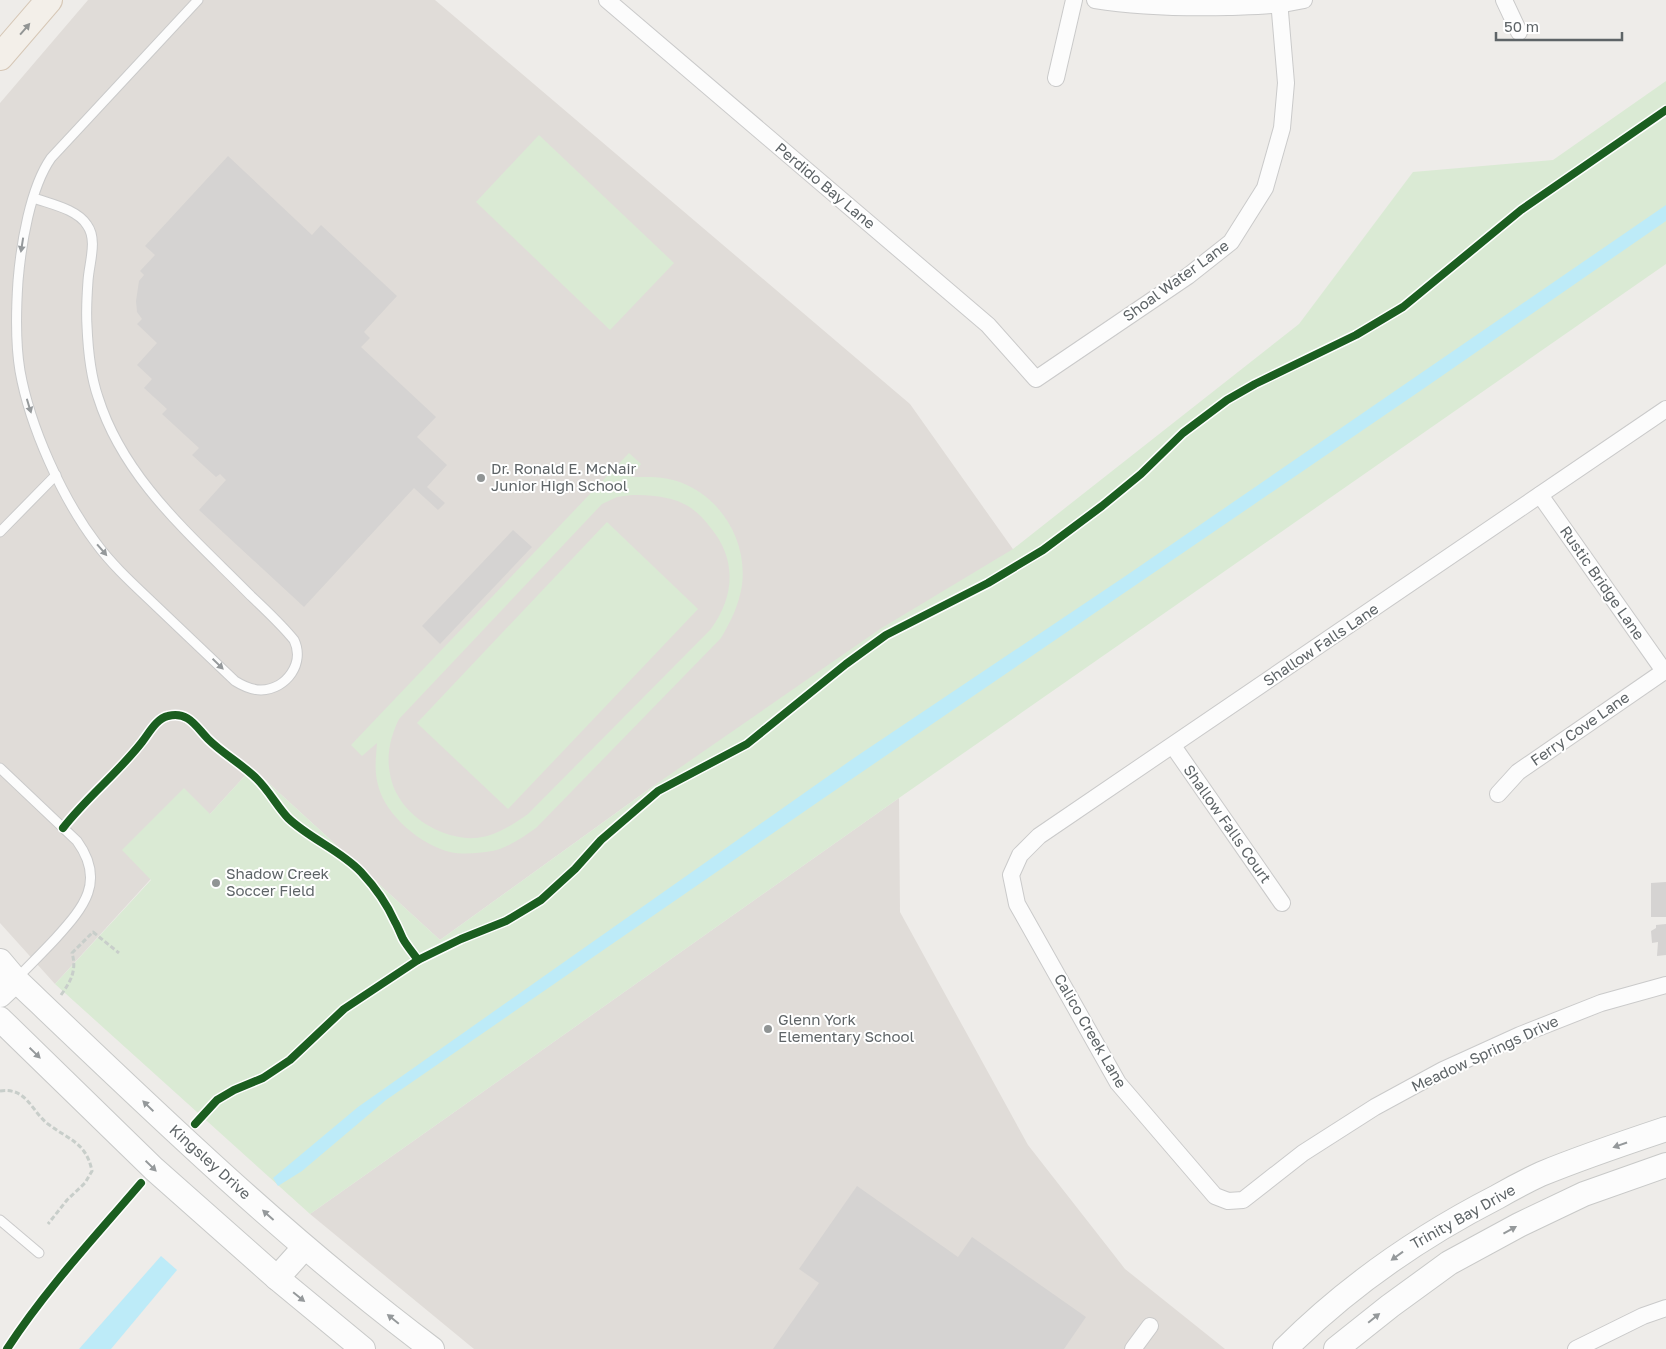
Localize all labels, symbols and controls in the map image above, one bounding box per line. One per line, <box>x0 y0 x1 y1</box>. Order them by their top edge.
scale bar <box>1496 10 1622 42</box>
text: 50 m <box>1504 17 1539 35</box>
one-way arrow <box>19 22 30 35</box>
street label: Perdido Bay Lane <box>772 138 879 232</box>
street label: Shoal Water Lane <box>1119 236 1232 325</box>
one-way arrow <box>18 238 26 254</box>
one-way arrow <box>26 399 33 414</box>
place label: Dr. Ronald E. McNair Junior High School <box>491 459 637 494</box>
marker: Dr. Ronald E. McNair Junior High School <box>475 472 487 484</box>
street label: Rustic Bridge Lane <box>1557 522 1649 643</box>
one-way arrow <box>96 544 108 556</box>
street label: Shallow Falls Lane <box>1259 599 1382 689</box>
one-way arrow <box>211 658 223 670</box>
street label: Ferry Cove Lane <box>1527 687 1632 769</box>
street label: Shallow Falls Court <box>1180 761 1275 886</box>
place label: Shadow Creek Soccer Field <box>226 864 330 899</box>
marker: Shadow Creek Soccer Field <box>210 877 222 889</box>
street label: Calico Creek Lane <box>1051 970 1131 1091</box>
place label: Glenn York Elementary School <box>778 1010 914 1045</box>
street label: Meadow Springs Drive <box>1408 1011 1561 1095</box>
marker: Glenn York Elementary School <box>762 1023 774 1035</box>
one-way arrow <box>29 1047 41 1059</box>
one-way arrow <box>143 1100 155 1112</box>
street label: Kingsley Drive <box>166 1120 255 1203</box>
one-way arrow <box>1612 1141 1627 1149</box>
one-way arrow <box>145 1160 157 1172</box>
street label: Trinity Bay Drive <box>1407 1180 1518 1252</box>
one-way arrow <box>262 1210 275 1221</box>
one-way arrow <box>1503 1226 1518 1234</box>
one-way arrow <box>1390 1251 1404 1261</box>
one-way arrow <box>292 1291 305 1302</box>
one-way arrow <box>1367 1313 1380 1324</box>
one-way arrow <box>387 1314 400 1325</box>

